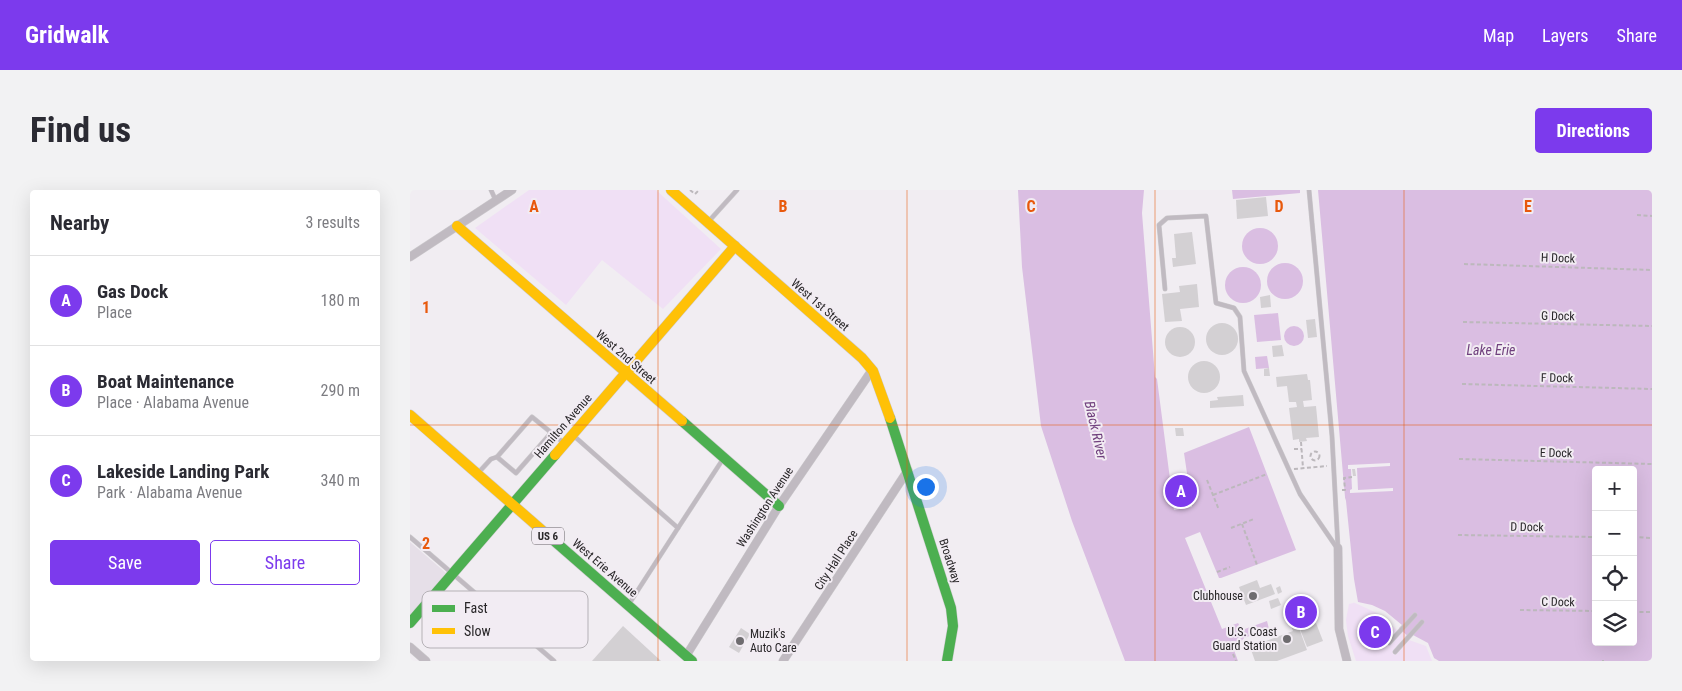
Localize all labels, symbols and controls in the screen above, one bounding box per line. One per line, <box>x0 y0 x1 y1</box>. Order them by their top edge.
text: Gridwalk <box>25 21 109 49</box>
text: Map <box>1483 25 1514 46</box>
text: Layers <box>1542 25 1589 46</box>
text: Share <box>1617 25 1657 46</box>
button: Directions <box>1535 108 1652 153</box>
text: Find us <box>30 110 131 151</box>
text: A <box>529 197 539 216</box>
text: B <box>779 197 788 216</box>
text: C <box>1026 197 1036 216</box>
text: D <box>1274 197 1284 216</box>
text: E <box>1524 197 1532 216</box>
text: Nearby <box>50 211 109 235</box>
text: 3 results <box>305 213 360 232</box>
street label: H Dock <box>1541 250 1576 266</box>
street label: West 1st Street <box>788 276 852 334</box>
text: Gas Dock <box>97 280 168 303</box>
text: A <box>61 291 71 310</box>
text: 180 m <box>321 291 360 310</box>
text: 1 <box>422 298 430 317</box>
text: Place <box>97 303 132 322</box>
street label: G Dock <box>1541 309 1576 323</box>
street label: West 2nd Street <box>593 327 659 387</box>
water label: Lake Erie <box>1467 342 1515 358</box>
text: Boat Maintenance <box>97 370 234 393</box>
street label: F Dock <box>1541 371 1574 385</box>
text: B <box>62 381 70 400</box>
text: 290 m <box>321 381 360 400</box>
street label: Hamilton Avenue <box>531 391 595 461</box>
text: Place · Alabama Avenue <box>97 393 249 412</box>
water label: Black River <box>1082 399 1111 461</box>
street label: E Dock <box>1540 446 1573 460</box>
text: Lakeside Landing Park <box>97 460 269 483</box>
street label: Washington Avenue <box>734 464 796 550</box>
map controls <box>1592 466 1637 646</box>
button: + <box>1592 466 1637 511</box>
text: C <box>61 471 71 490</box>
text: 340 m <box>321 471 360 490</box>
pin: A <box>1165 472 1197 510</box>
your location <box>913 474 939 500</box>
text: Park · Alabama Avenue <box>97 483 242 502</box>
button: − <box>1592 511 1637 556</box>
street label: D Dock <box>1510 520 1544 534</box>
street label: City Hall Place <box>811 527 861 593</box>
road number: US 6 <box>532 528 564 544</box>
text: 2 <box>422 534 430 553</box>
street label: West Erie Avenue <box>570 536 641 600</box>
street label: Broadway <box>936 537 964 585</box>
button: Save <box>50 540 200 585</box>
button: Share <box>210 540 360 585</box>
button: locate <box>1592 556 1637 601</box>
place label: Clubhouse <box>1193 589 1243 603</box>
marker: Clubhouse <box>1247 590 1259 602</box>
legend <box>422 591 588 648</box>
pin: B <box>1285 593 1317 631</box>
street label: C Dock <box>1541 595 1575 609</box>
text: Fast <box>464 600 488 616</box>
button: layers <box>1592 601 1637 646</box>
pin: C <box>1359 613 1391 651</box>
text: Slow <box>464 623 491 639</box>
place label: U.S. Coast Guard Station <box>1212 625 1277 653</box>
place label: Muzik's Auto Care <box>750 627 797 655</box>
marker: U.S. Coast Guard Station <box>1281 633 1293 645</box>
marker: Muzik's Auto Care <box>734 635 746 647</box>

